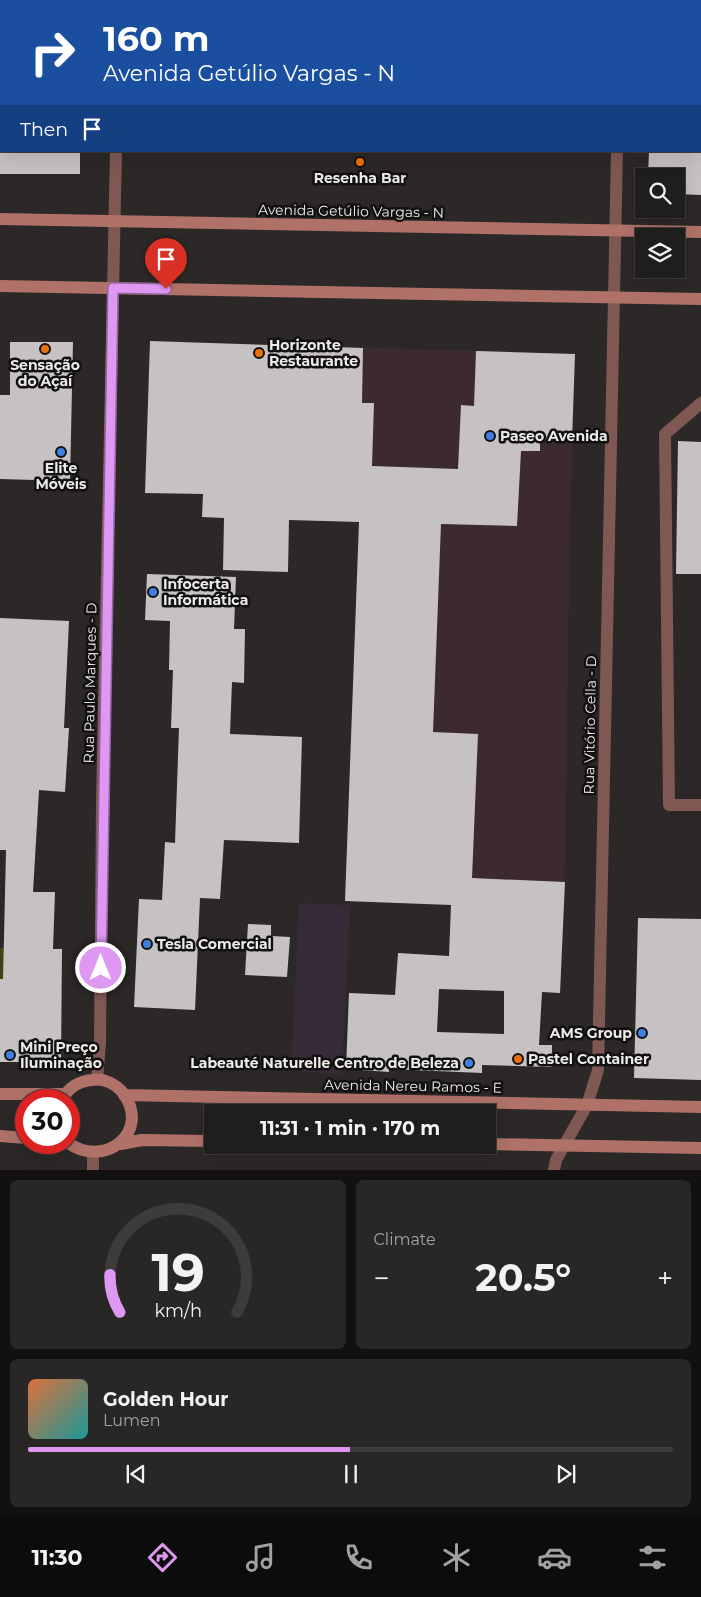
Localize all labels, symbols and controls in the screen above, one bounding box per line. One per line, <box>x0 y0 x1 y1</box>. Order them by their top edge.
text: 160 m <box>103 17 209 60</box>
icon: right <box>20 20 85 85</box>
text: Avenida Getúlio Vargas - N <box>103 60 395 87</box>
icon: arrive <box>78 115 106 143</box>
text: Then <box>20 118 68 141</box>
marker: Resenha Bar <box>354 156 366 168</box>
map controls <box>635 168 685 278</box>
button: search <box>635 168 685 218</box>
place label: Resenha Bar <box>314 169 406 187</box>
street label: Avenida Getúlio Vargas - N <box>258 200 444 222</box>
button: layers <box>635 228 685 278</box>
pin <box>145 238 187 289</box>
icon: arrive <box>152 245 180 273</box>
place label: Horizonte Restaurante <box>269 336 358 370</box>
marker: Sensação do Açaí <box>39 343 51 355</box>
marker: Horizonte Restaurante <box>253 347 265 359</box>
place label: Sensação do Açaí <box>10 356 80 390</box>
place label: Paseo Avenida <box>500 427 608 445</box>
marker: Paseo Avenida <box>484 430 496 442</box>
marker: Elite Móveis <box>55 446 67 458</box>
place label: Elite Móveis <box>36 459 87 493</box>
place label: Infocerta Informática <box>163 575 248 609</box>
marker: Infocerta Informática <box>147 586 159 598</box>
street label: Rua Paulo Marques - D <box>80 603 100 763</box>
street label: Rua Vitório Cella - D <box>580 656 600 794</box>
place label: Tesla Comercial <box>157 935 272 953</box>
marker: Tesla Comercial <box>141 938 153 950</box>
position arrow <box>74 941 126 993</box>
place label: AMS Group <box>549 1024 632 1042</box>
marker: AMS Group <box>636 1027 648 1039</box>
place label: Mini Preço Iluminação <box>20 1038 102 1072</box>
marker: Mini Preço Iluminação <box>4 1049 16 1061</box>
place label: Pastel Container <box>528 1050 649 1068</box>
marker: Pastel Container <box>512 1053 524 1065</box>
place label: Labeauté Naturelle Centro de Beleza <box>190 1054 459 1072</box>
marker: Labeauté Naturelle Centro de Beleza <box>463 1057 475 1069</box>
street label: Avenida Nereu Ramos - E <box>324 1075 502 1097</box>
speed limit sign: 30 <box>15 1089 80 1154</box>
text: 11:31 · 1 min · 170 m <box>260 1117 440 1140</box>
text: Climate <box>374 1230 436 1249</box>
text: 19 <box>151 1241 205 1304</box>
text: 20.5° <box>475 1254 571 1301</box>
text: − <box>374 1261 390 1295</box>
text: + <box>657 1261 673 1295</box>
text: km/h <box>154 1300 202 1321</box>
text: Golden Hour <box>103 1388 229 1411</box>
text: Lumen <box>103 1411 161 1430</box>
icon: previous <box>122 1460 150 1488</box>
icon: pause <box>337 1460 365 1488</box>
icon: next <box>552 1460 580 1488</box>
icon: directions <box>145 1540 180 1575</box>
icon: music <box>243 1540 278 1575</box>
icon: phone <box>341 1540 376 1575</box>
icon: climate <box>439 1540 474 1575</box>
icon: car <box>537 1540 572 1575</box>
icon: filters <box>635 1540 670 1575</box>
text: 11:30 <box>31 1544 82 1571</box>

